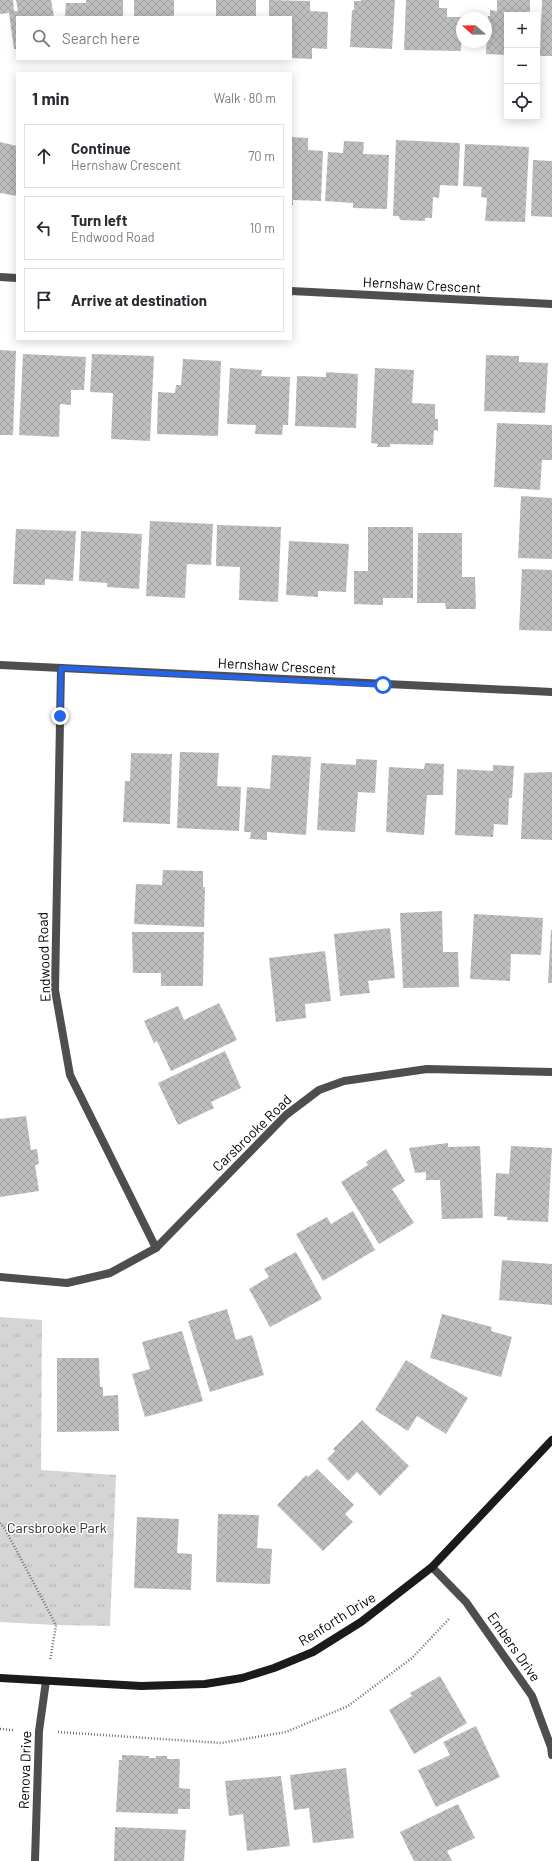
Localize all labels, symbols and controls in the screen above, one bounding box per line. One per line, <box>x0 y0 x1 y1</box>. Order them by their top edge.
north arrow <box>456 12 492 48</box>
map controls <box>504 12 540 120</box>
button: + <box>504 12 540 48</box>
search box <box>16 16 292 60</box>
icon: search <box>30 27 52 49</box>
text: Search here <box>62 29 140 47</box>
button: − <box>504 48 540 84</box>
button: locate <box>504 84 540 120</box>
text: 1 min <box>32 88 69 108</box>
text: Walk · 80 m <box>214 90 276 106</box>
text: Continue <box>71 139 131 157</box>
icon: ahead <box>33 145 55 167</box>
text: 70 m <box>248 148 275 164</box>
text: Hernshaw Crescent <box>71 157 181 173</box>
text: Turn left <box>71 211 127 229</box>
icon: left <box>33 217 55 239</box>
text: 10 m <box>250 220 275 236</box>
text: Endwood Road <box>71 229 155 245</box>
street label: Hernshaw Crescent <box>362 273 482 296</box>
icon: arrive <box>33 289 55 311</box>
text: Arrive at destination <box>71 291 207 309</box>
street label: Hernshaw Crescent <box>217 654 337 677</box>
route start <box>374 676 392 694</box>
route end <box>51 707 69 725</box>
street label: Endwood Road <box>33 912 54 1002</box>
street label: Carsbrooke Road <box>209 1091 295 1175</box>
park label: Carsbrooke Park <box>7 1519 107 1536</box>
street label: Renforth Drive <box>295 1588 378 1649</box>
street label: Embers Drive <box>484 1609 545 1685</box>
street label: Renova Drive <box>15 1730 34 1809</box>

